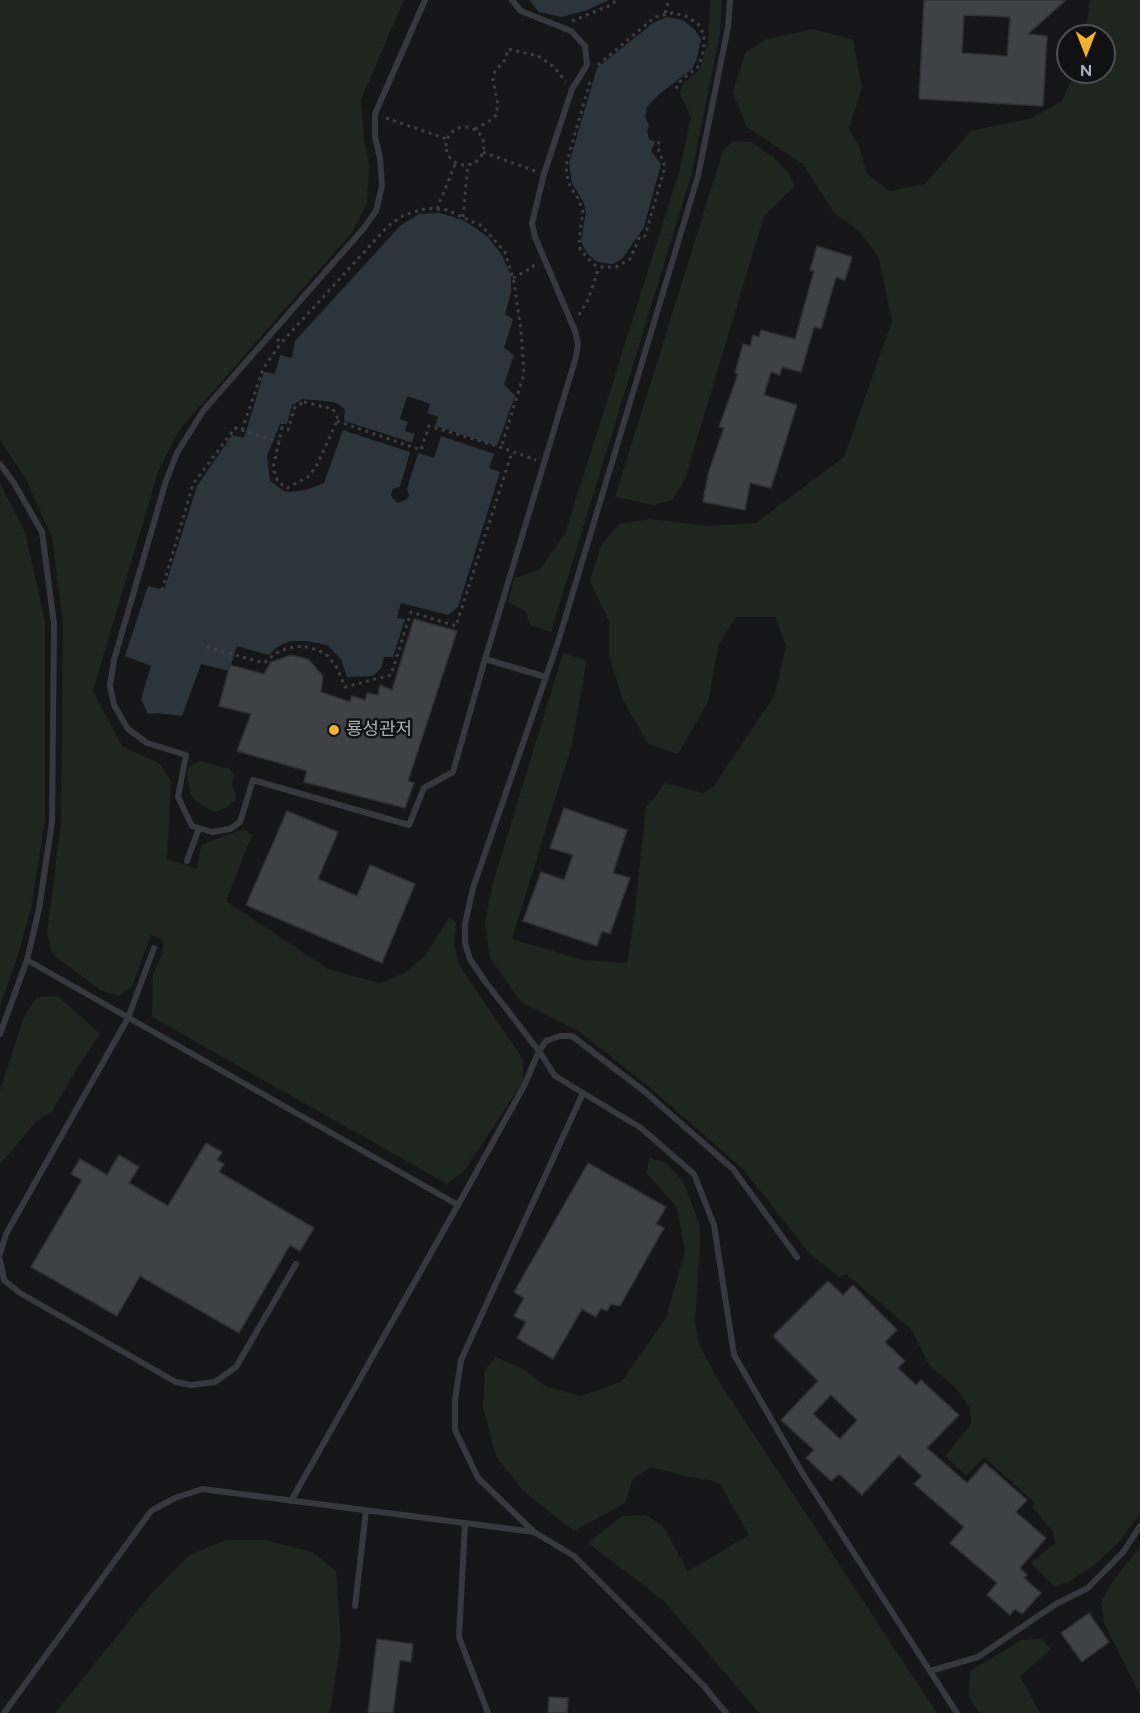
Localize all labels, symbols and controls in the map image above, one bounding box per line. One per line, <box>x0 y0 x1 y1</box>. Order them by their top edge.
north arrow <box>1056 24 1116 84</box>
text: N <box>1080 61 1092 80</box>
place label: 룡성관저 <box>346 719 412 741</box>
marker: 룡성관저 <box>327 723 341 737</box>

